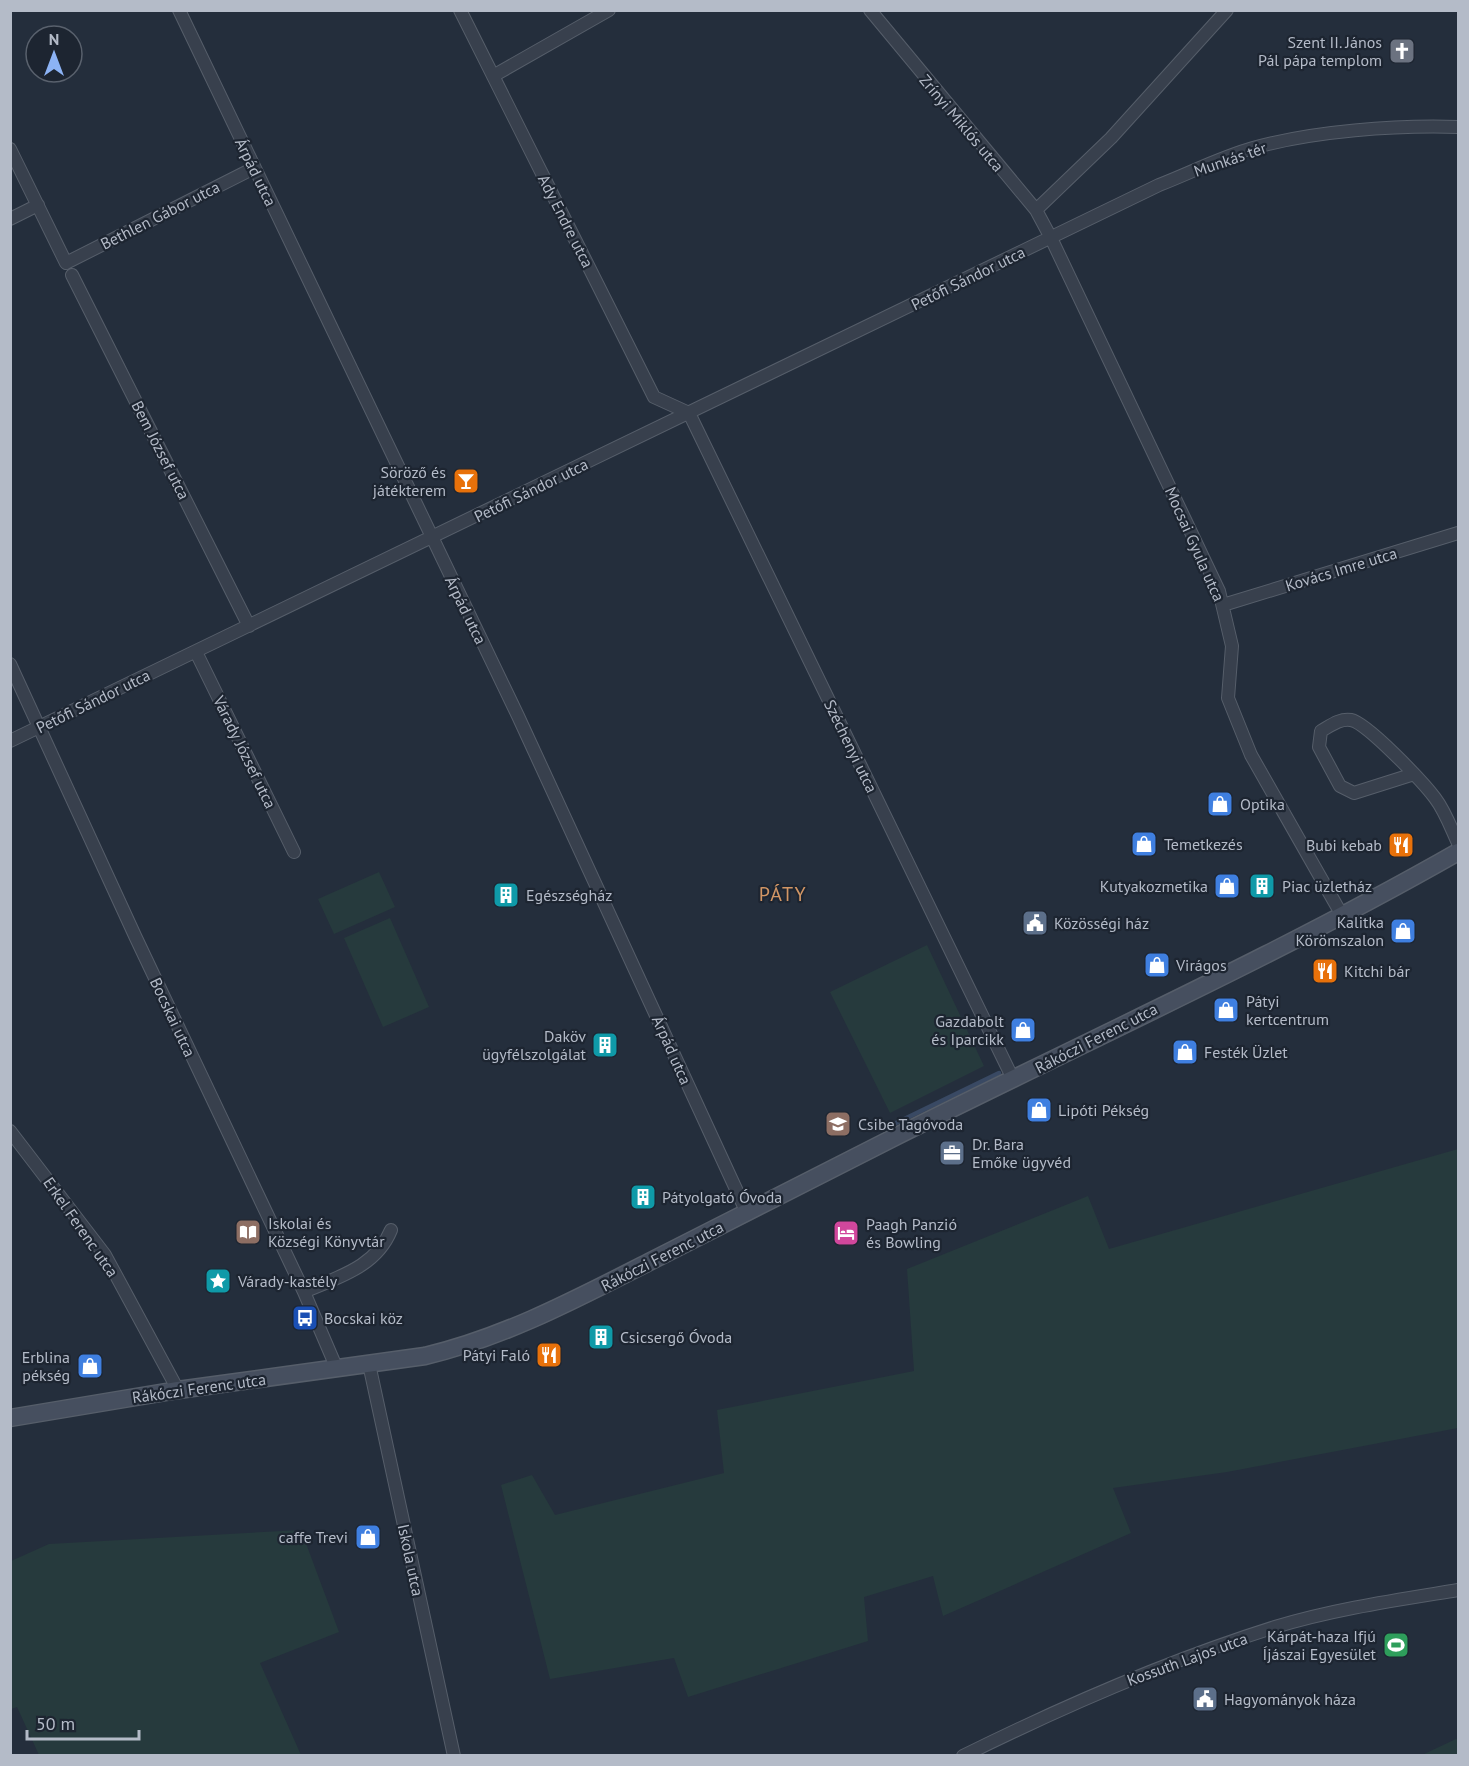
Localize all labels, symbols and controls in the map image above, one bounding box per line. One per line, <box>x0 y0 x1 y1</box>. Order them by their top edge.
north arrow <box>24 24 84 84</box>
text: N <box>49 29 59 49</box>
place label: Szent II. János Pál pápa templom <box>1258 32 1382 70</box>
church icon: Szent II. János Pál pápa templom <box>1387 36 1417 66</box>
street label: Zrínyi Miklós utca <box>916 70 1008 176</box>
street label: Árpád utca <box>231 135 281 209</box>
street label: Munkás tér <box>1191 137 1269 181</box>
street label: Ady Endre utca <box>534 171 598 271</box>
street label: Bethlen Gábor utca <box>97 176 223 254</box>
street label: Petőfi Sándor utca <box>908 242 1028 314</box>
street label: Bem József utca <box>128 397 194 503</box>
street label: Petőfi Sándor utca <box>471 454 591 526</box>
place label: Söröző és játékterem <box>373 462 446 500</box>
bar icon: Söröző és játékterem <box>451 466 481 496</box>
street label: Mocsai Gyula utca <box>1161 484 1229 604</box>
street label: Kovács Imre utca <box>1283 543 1399 595</box>
street label: Árpád utca <box>441 573 491 647</box>
street label: Petőfi Sándor utca <box>33 665 153 737</box>
street label: Várady József utca <box>209 692 281 812</box>
street label: Széchenyi utca <box>820 696 882 796</box>
shop icon: Optika <box>1205 789 1235 819</box>
place label: Optika <box>1240 794 1285 814</box>
shop icon: Temetkezés <box>1129 829 1159 859</box>
restaurant icon: Bubi kebab <box>1386 830 1416 860</box>
place label: Temetkezés <box>1164 834 1243 854</box>
place label: Bubi kebab <box>1306 835 1382 855</box>
shop icon: Kutyakozmetika <box>1212 871 1242 901</box>
building icon: Piac üzletház <box>1247 871 1277 901</box>
place label: Kutyakozmetika <box>1100 876 1208 896</box>
place label: Piac üzletház <box>1282 876 1372 896</box>
building icon: Egészségház <box>491 880 521 910</box>
district label: PÁTY <box>759 881 807 907</box>
place label: Egészségház <box>526 885 612 905</box>
public building icon: Közösségi ház <box>1020 908 1050 938</box>
place label: Kalitka Körömszalon <box>1296 912 1384 950</box>
place label: Közösségi ház <box>1054 913 1149 933</box>
shop icon: Kalitka Körömszalon <box>1388 916 1418 946</box>
shop icon: Virágos <box>1142 950 1172 980</box>
place label: Virágos <box>1175 955 1227 975</box>
restaurant icon: Kitchi bár <box>1310 956 1340 986</box>
place label: Kitchi bár <box>1344 961 1410 981</box>
street label: Bocskai utca <box>146 974 200 1060</box>
place label: Pátyi kertcentrum <box>1246 991 1329 1029</box>
shop icon: Pátyi kertcentrum <box>1211 995 1241 1025</box>
street label: Rákóczi Ferenc utca <box>1031 998 1161 1078</box>
place label: Gazdabolt és Iparcikk <box>931 1011 1005 1049</box>
street label: Árpád utca <box>648 1012 696 1088</box>
shop icon: Gazdabolt és Iparcikk <box>1008 1015 1038 1045</box>
place label: Daköv ügyfélszolgálat <box>482 1026 587 1064</box>
building icon: Daköv ügyfélszolgálat <box>590 1030 620 1060</box>
shop icon: Festék Üzlet <box>1170 1037 1200 1067</box>
place label: Festék Üzlet <box>1204 1042 1288 1062</box>
shop icon: Lipóti Pékség <box>1024 1095 1054 1125</box>
place label: Lipóti Pékség <box>1058 1100 1149 1120</box>
school or university icon: Csibe Tagóvoda <box>823 1109 853 1139</box>
place label: Csibe Tagóvoda <box>858 1114 963 1134</box>
place label: Dr. Bara Emőke ügyvéd <box>972 1134 1071 1172</box>
office icon: Dr. Bara Emőke ügyvéd <box>937 1138 967 1168</box>
street label: Erkel Ferenc utca <box>39 1173 123 1281</box>
building icon: Pátyolgató Óvoda <box>628 1182 658 1212</box>
place label: Pátyolgató Óvoda <box>662 1187 782 1207</box>
place label: Iskolai és Községi Könyvtár <box>268 1213 385 1251</box>
place label: Paagh Panzió és Bowling <box>866 1214 957 1252</box>
street label: Rákóczi Ferenc utca <box>597 1216 727 1296</box>
library icon: Iskolai és Községi Könyvtár <box>233 1217 263 1247</box>
hotel icon: Paagh Panzió és Bowling <box>831 1218 861 1248</box>
place icon: Várady-kastély <box>203 1266 233 1296</box>
place label: Várady-kastély <box>237 1271 338 1291</box>
bus stop icon: Bocskai köz <box>290 1303 320 1333</box>
place label: Bocskai köz <box>324 1308 403 1328</box>
building icon: Csicsergő Óvoda <box>586 1322 616 1352</box>
place label: Csicsergő Óvoda <box>620 1327 732 1347</box>
restaurant icon: Pátyi Faló <box>534 1340 564 1370</box>
place label: Pátyi Faló <box>463 1345 530 1365</box>
place label: Erblina pékség <box>22 1347 70 1385</box>
shop icon: Erblina pékség <box>75 1351 105 1381</box>
street label: Rákóczi Ferenc utca <box>131 1369 267 1407</box>
shop icon: caffe Trevi <box>353 1522 383 1552</box>
street label: Iskola utca <box>394 1522 428 1598</box>
place label: caffe Trevi <box>278 1527 348 1547</box>
place label: Kárpát-haza Ifjú Íjászai Egyesület <box>1263 1626 1377 1664</box>
street label: Kossuth Lajos utca <box>1124 1628 1250 1690</box>
sports icon: Kárpát-haza Ifjú Íjászai Egyesület <box>1381 1630 1411 1660</box>
public building icon: Hagyományok háza <box>1190 1684 1220 1714</box>
place label: Hagyományok háza <box>1224 1689 1356 1709</box>
scale bar <box>27 1703 140 1741</box>
text: 50 m <box>36 1712 75 1735</box>

